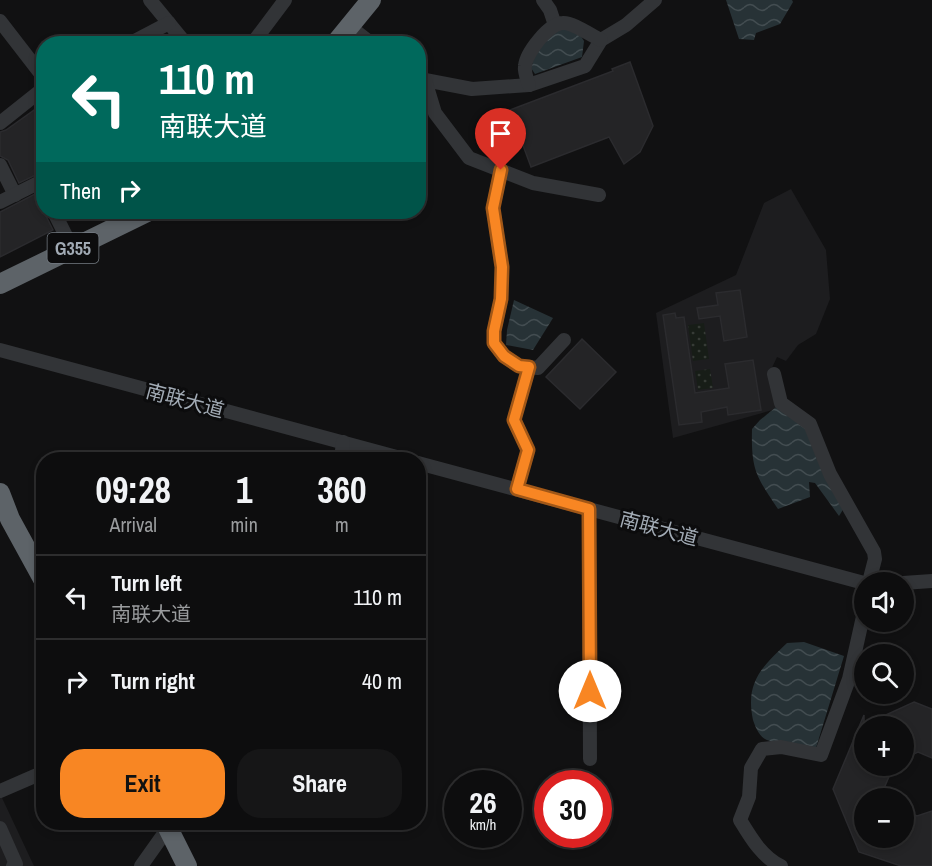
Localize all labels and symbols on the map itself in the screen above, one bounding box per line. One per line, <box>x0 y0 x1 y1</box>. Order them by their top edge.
pin <box>475 108 526 170</box>
road number: G355 <box>48 233 98 263</box>
street label: 南联大道 <box>143 377 227 423</box>
street label: 南联大道 <box>617 505 701 551</box>
position arrow <box>558 659 622 723</box>
speed limit sign: 30 <box>534 770 612 848</box>

